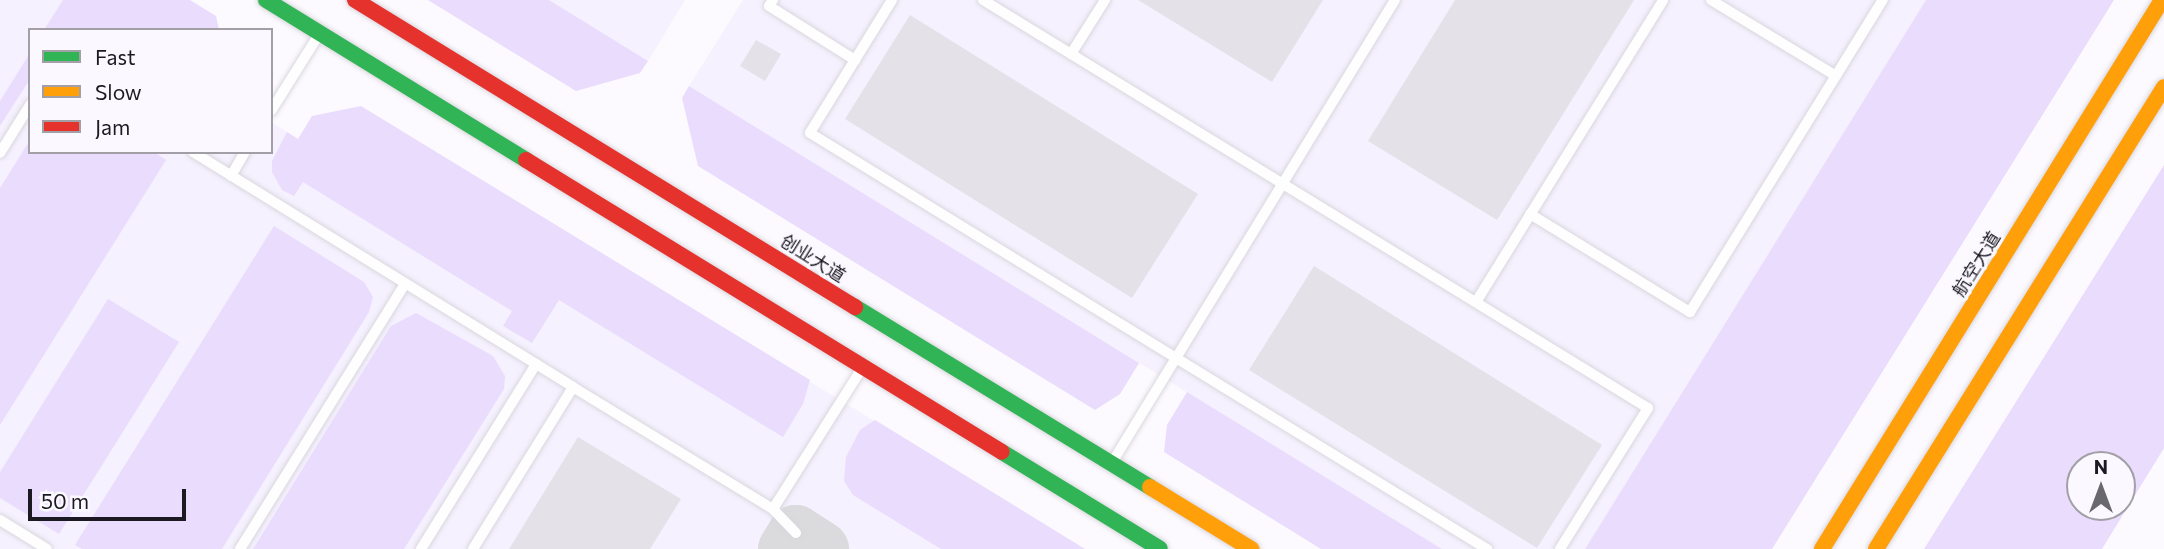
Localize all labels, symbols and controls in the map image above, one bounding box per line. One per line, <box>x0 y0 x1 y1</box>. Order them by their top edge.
legend <box>28 28 273 154</box>
text: Fast <box>95 44 136 69</box>
text: Slow <box>95 79 142 104</box>
text: Jam <box>95 114 130 139</box>
street label: 航空大道 <box>1948 228 2004 300</box>
street label: 创业大道 <box>777 230 849 286</box>
north arrow <box>2066 451 2136 521</box>
text: N <box>2094 455 2108 478</box>
scale bar <box>32 476 189 520</box>
text: 50 m <box>41 488 89 513</box>

